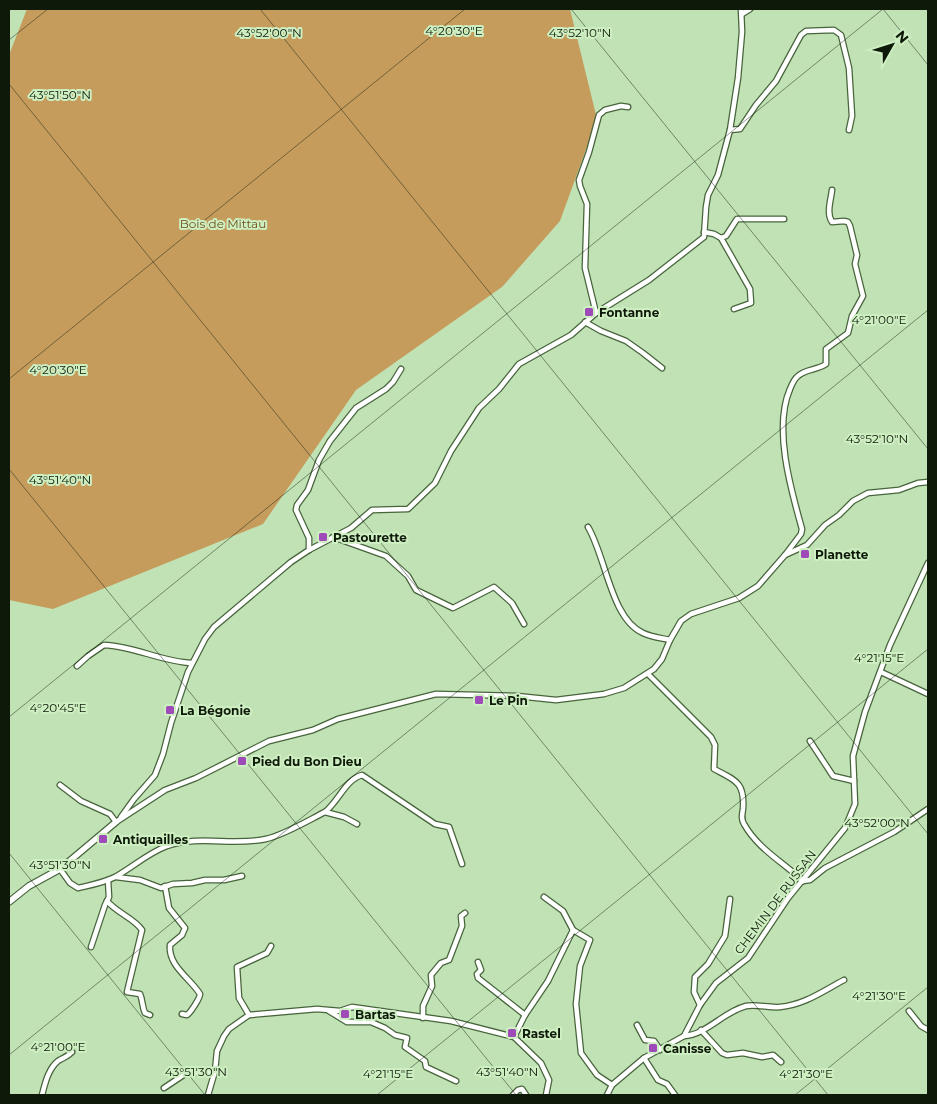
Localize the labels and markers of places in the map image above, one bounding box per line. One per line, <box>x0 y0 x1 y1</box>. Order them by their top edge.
place label: Fontanne <box>599 305 660 320</box>
marker: Fontanne <box>583 306 595 318</box>
place label: Pastourette <box>333 530 407 545</box>
marker: Pastourette <box>317 531 329 543</box>
place label: Planette <box>815 547 869 562</box>
marker: Planette <box>799 548 811 560</box>
place label: Le Pin <box>489 693 528 708</box>
marker: Le Pin <box>473 694 485 706</box>
place label: La Bégonie <box>180 703 251 718</box>
marker: La Bégonie <box>164 704 176 716</box>
place label: Pied du Bon Dieu <box>252 754 362 769</box>
marker: Pied du Bon Dieu <box>236 755 248 767</box>
place label: Antiquailles <box>112 832 189 847</box>
marker: Antiquailles <box>97 833 109 845</box>
place label: Bartas <box>355 1007 396 1022</box>
marker: Bartas <box>339 1008 351 1020</box>
place label: Rastel <box>522 1026 561 1041</box>
marker: Rastel <box>506 1027 518 1039</box>
place label: Canisse <box>663 1041 712 1056</box>
marker: Canisse <box>647 1042 659 1054</box>

